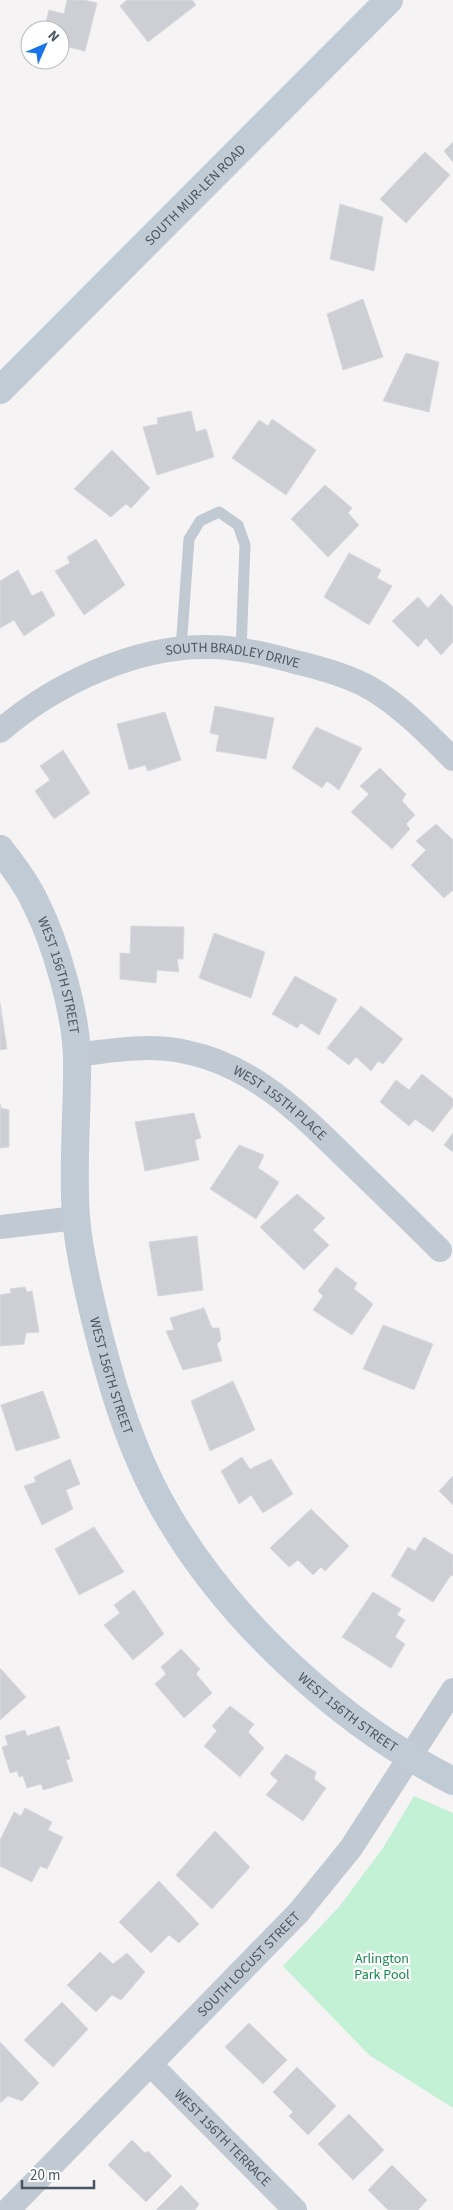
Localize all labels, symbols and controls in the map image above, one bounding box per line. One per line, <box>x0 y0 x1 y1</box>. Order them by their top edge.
north arrow <box>20 20 70 70</box>
text: N <box>43 26 64 47</box>
street label: SOUTH MUR-LEN ROAD <box>141 140 251 250</box>
street label: SOUTH BRADLEY DRIVE <box>164 638 302 674</box>
street label: WEST 156TH STREET <box>32 914 84 1036</box>
street label: WEST 155TH PLACE <box>229 1061 331 1145</box>
street label: WEST 156TH STREET <box>84 1315 138 1438</box>
street label: WEST 156TH STREET <box>293 1668 402 1758</box>
street label: SOUTH LOCUST STREET <box>193 1907 306 2022</box>
park label: Arlington Park Pool <box>354 1949 410 1985</box>
street label: WEST 156TH TERRACE <box>169 2085 275 2191</box>
scale bar <box>22 2158 95 2190</box>
text: 20 m <box>30 2165 60 2186</box>

